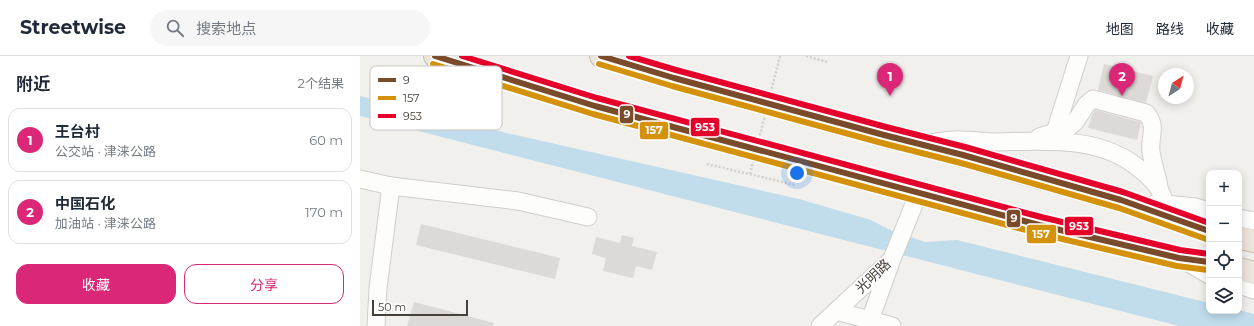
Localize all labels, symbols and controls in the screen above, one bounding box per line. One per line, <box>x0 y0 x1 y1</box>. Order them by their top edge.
search box <box>150 10 430 46</box>
text: Streetwise <box>20 16 126 39</box>
icon: search <box>164 17 186 39</box>
text: 搜索地点 <box>196 19 256 38</box>
text: 地图 <box>1106 20 1134 38</box>
text: 路线 <box>1156 20 1184 38</box>
text: 收藏 <box>1206 20 1234 38</box>
pin: 1 <box>877 63 903 96</box>
pin: 2 <box>1109 63 1135 96</box>
legend <box>370 66 502 130</box>
north arrow <box>1158 68 1194 104</box>
text: 9 <box>403 73 410 87</box>
text: 附近 <box>16 74 50 94</box>
text: 2个结果 <box>298 75 344 91</box>
text: 157 <box>403 91 420 105</box>
line badge: 9 <box>619 105 634 124</box>
text: 9 <box>623 107 631 121</box>
text: 953 <box>403 109 422 123</box>
line badge: 953 <box>690 117 720 137</box>
text: 953 <box>695 120 715 134</box>
line badge: 157 <box>639 121 669 140</box>
text: 王台村 <box>55 122 100 141</box>
text: 157 <box>645 123 663 137</box>
text: 1 <box>27 132 33 148</box>
text: 60 m <box>309 132 343 148</box>
text: 公交站 · 津涞公路 <box>55 143 156 159</box>
your location <box>787 163 807 183</box>
map controls <box>1206 170 1242 314</box>
button: + <box>1206 170 1242 206</box>
text: 中国石化 <box>55 194 115 213</box>
text: 2 <box>26 204 34 220</box>
text: 170 m <box>305 204 343 220</box>
button: − <box>1206 206 1242 242</box>
line badge: 9 <box>1006 209 1021 228</box>
text: 9 <box>1010 211 1018 225</box>
text: 加油站 · 津涞公路 <box>55 215 156 231</box>
line badge: 953 <box>1064 216 1094 236</box>
text: 953 <box>1069 219 1089 233</box>
line badge: 157 <box>1026 224 1057 244</box>
text: 157 <box>1032 227 1050 241</box>
button: locate <box>1206 242 1242 278</box>
street label: 光明路 <box>852 255 894 297</box>
button: 收藏 <box>16 264 176 304</box>
button: 分享 <box>184 264 344 304</box>
button: layers <box>1206 278 1242 314</box>
scale bar <box>372 298 468 317</box>
text: 50 m <box>378 300 406 314</box>

